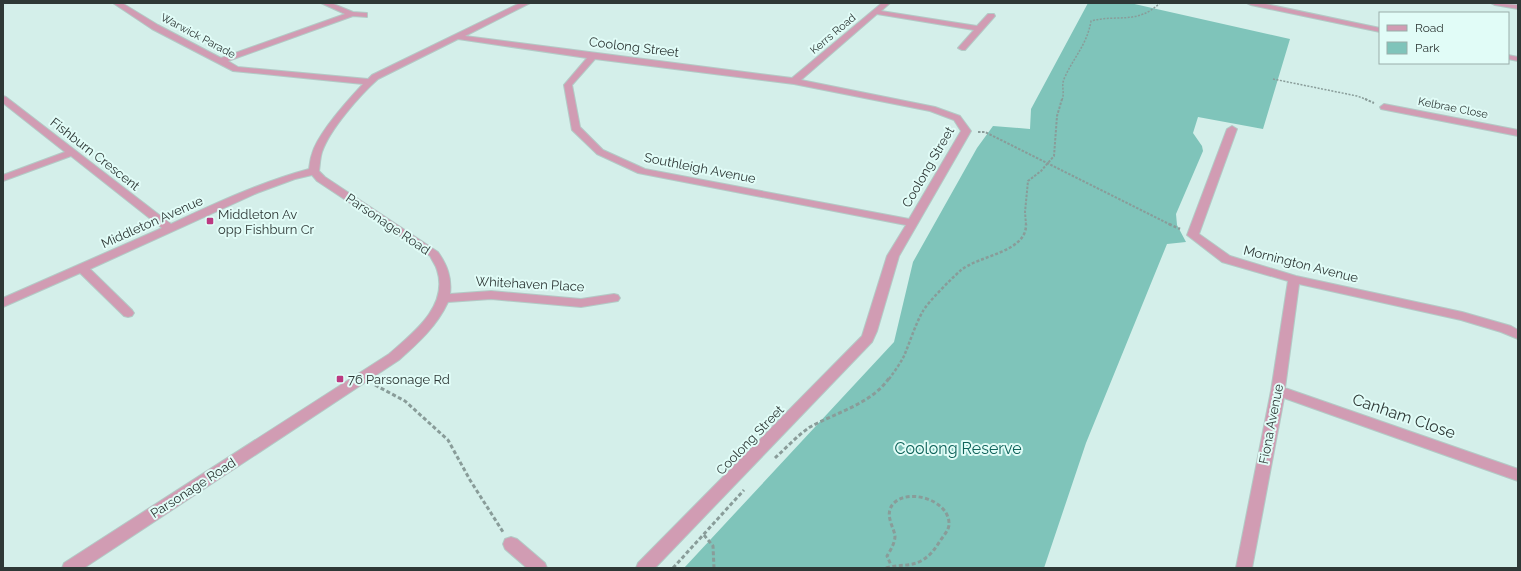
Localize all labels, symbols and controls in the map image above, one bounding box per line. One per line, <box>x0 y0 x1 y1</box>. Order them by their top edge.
street label: Warwick Parade <box>158 11 238 61</box>
street label: Kerrs Road <box>808 11 859 57</box>
legend <box>1379 12 1509 64</box>
text: Road <box>1415 21 1444 35</box>
street label: Coolong Street <box>588 34 681 60</box>
text: Park <box>1415 41 1440 55</box>
street label: Kelbrae Close <box>1417 95 1490 121</box>
street label: Fishburn Crescent <box>47 114 143 194</box>
street label: Coolong Street <box>899 123 957 210</box>
street label: Southleigh Avenue <box>643 150 757 186</box>
street label: Parsonage Road <box>343 190 433 258</box>
street label: Middleton Avenue <box>99 193 205 251</box>
place label: Middleton Av opp Fishburn Cr <box>218 207 315 237</box>
marker: Middleton Av opp Fishburn Cr <box>205 216 215 226</box>
street label: Mornington Avenue <box>1242 242 1360 286</box>
street label: Whitehaven Place <box>475 274 585 294</box>
place label: 76 Parsonage Rd <box>348 372 450 387</box>
marker: 76 Parsonage Rd <box>335 374 345 384</box>
street label: Fiona Avenue <box>1256 382 1286 465</box>
street label: Canham Close <box>1350 389 1458 443</box>
street label: Coolong Street <box>713 402 787 478</box>
park label: Coolong Reserve <box>894 439 1022 458</box>
street label: Parsonage Road <box>148 455 238 521</box>

